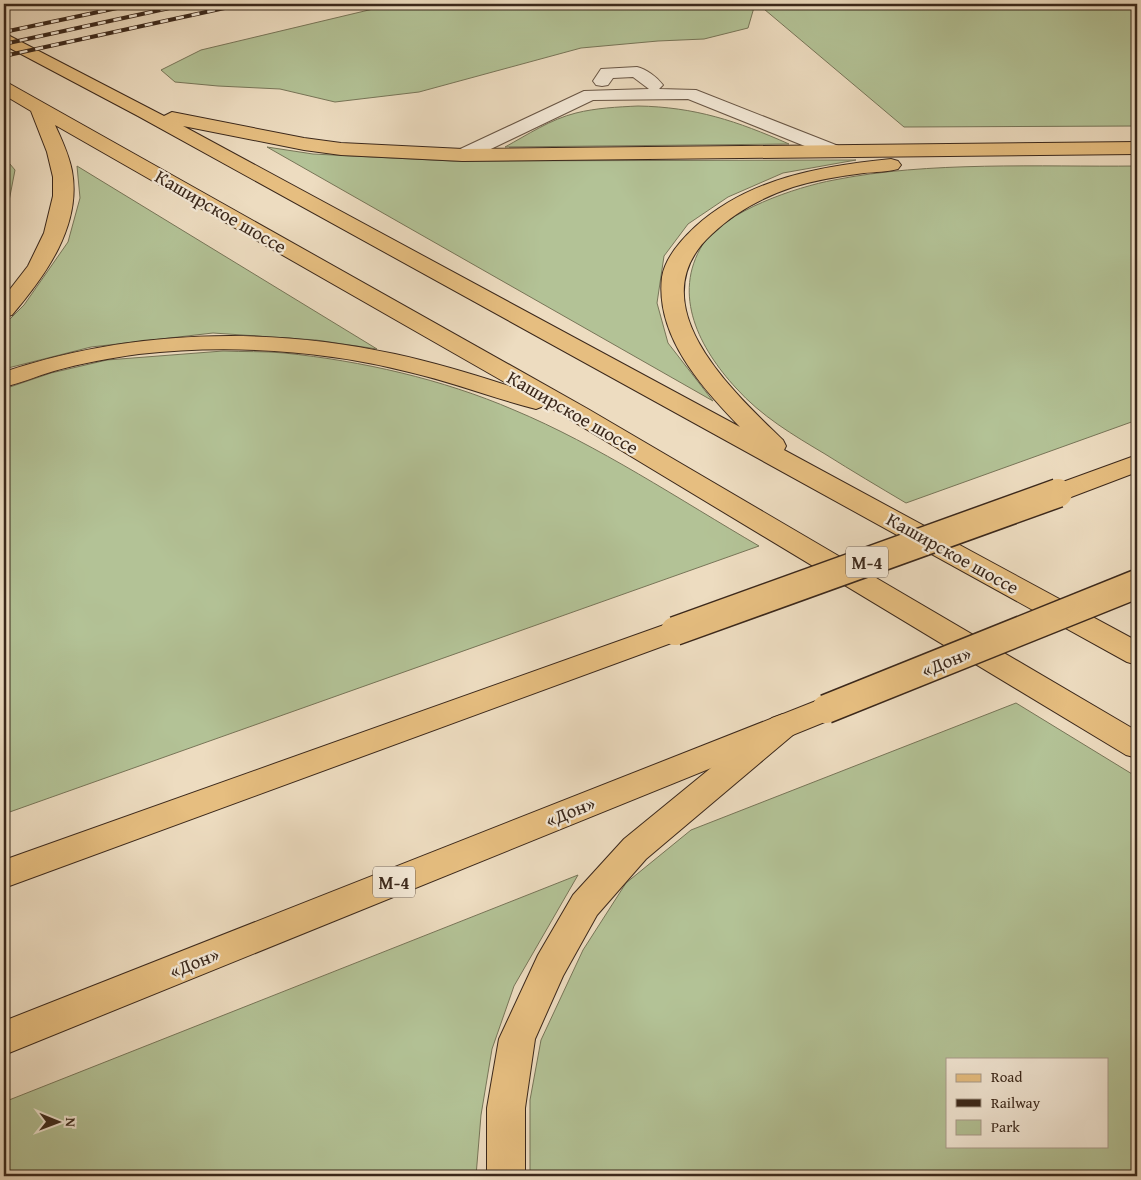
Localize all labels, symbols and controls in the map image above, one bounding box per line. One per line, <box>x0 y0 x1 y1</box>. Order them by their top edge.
street label: Каширское шоссе <box>150 162 292 260</box>
street label: Каширское шоссе <box>502 363 644 461</box>
street label: Каширское шоссе <box>882 505 1024 601</box>
road number: М-4 <box>846 546 888 578</box>
street label: «Дон» <box>917 638 975 684</box>
street label: «Дон» <box>541 788 599 834</box>
road number: М-4 <box>373 866 415 898</box>
street label: «Дон» <box>165 939 223 985</box>
legend <box>946 1058 1108 1148</box>
text: Road <box>991 1066 1022 1087</box>
text: Railway <box>991 1092 1041 1113</box>
north arrow <box>32 1098 82 1148</box>
text: Park <box>991 1116 1020 1137</box>
text: N <box>61 1117 81 1128</box>

